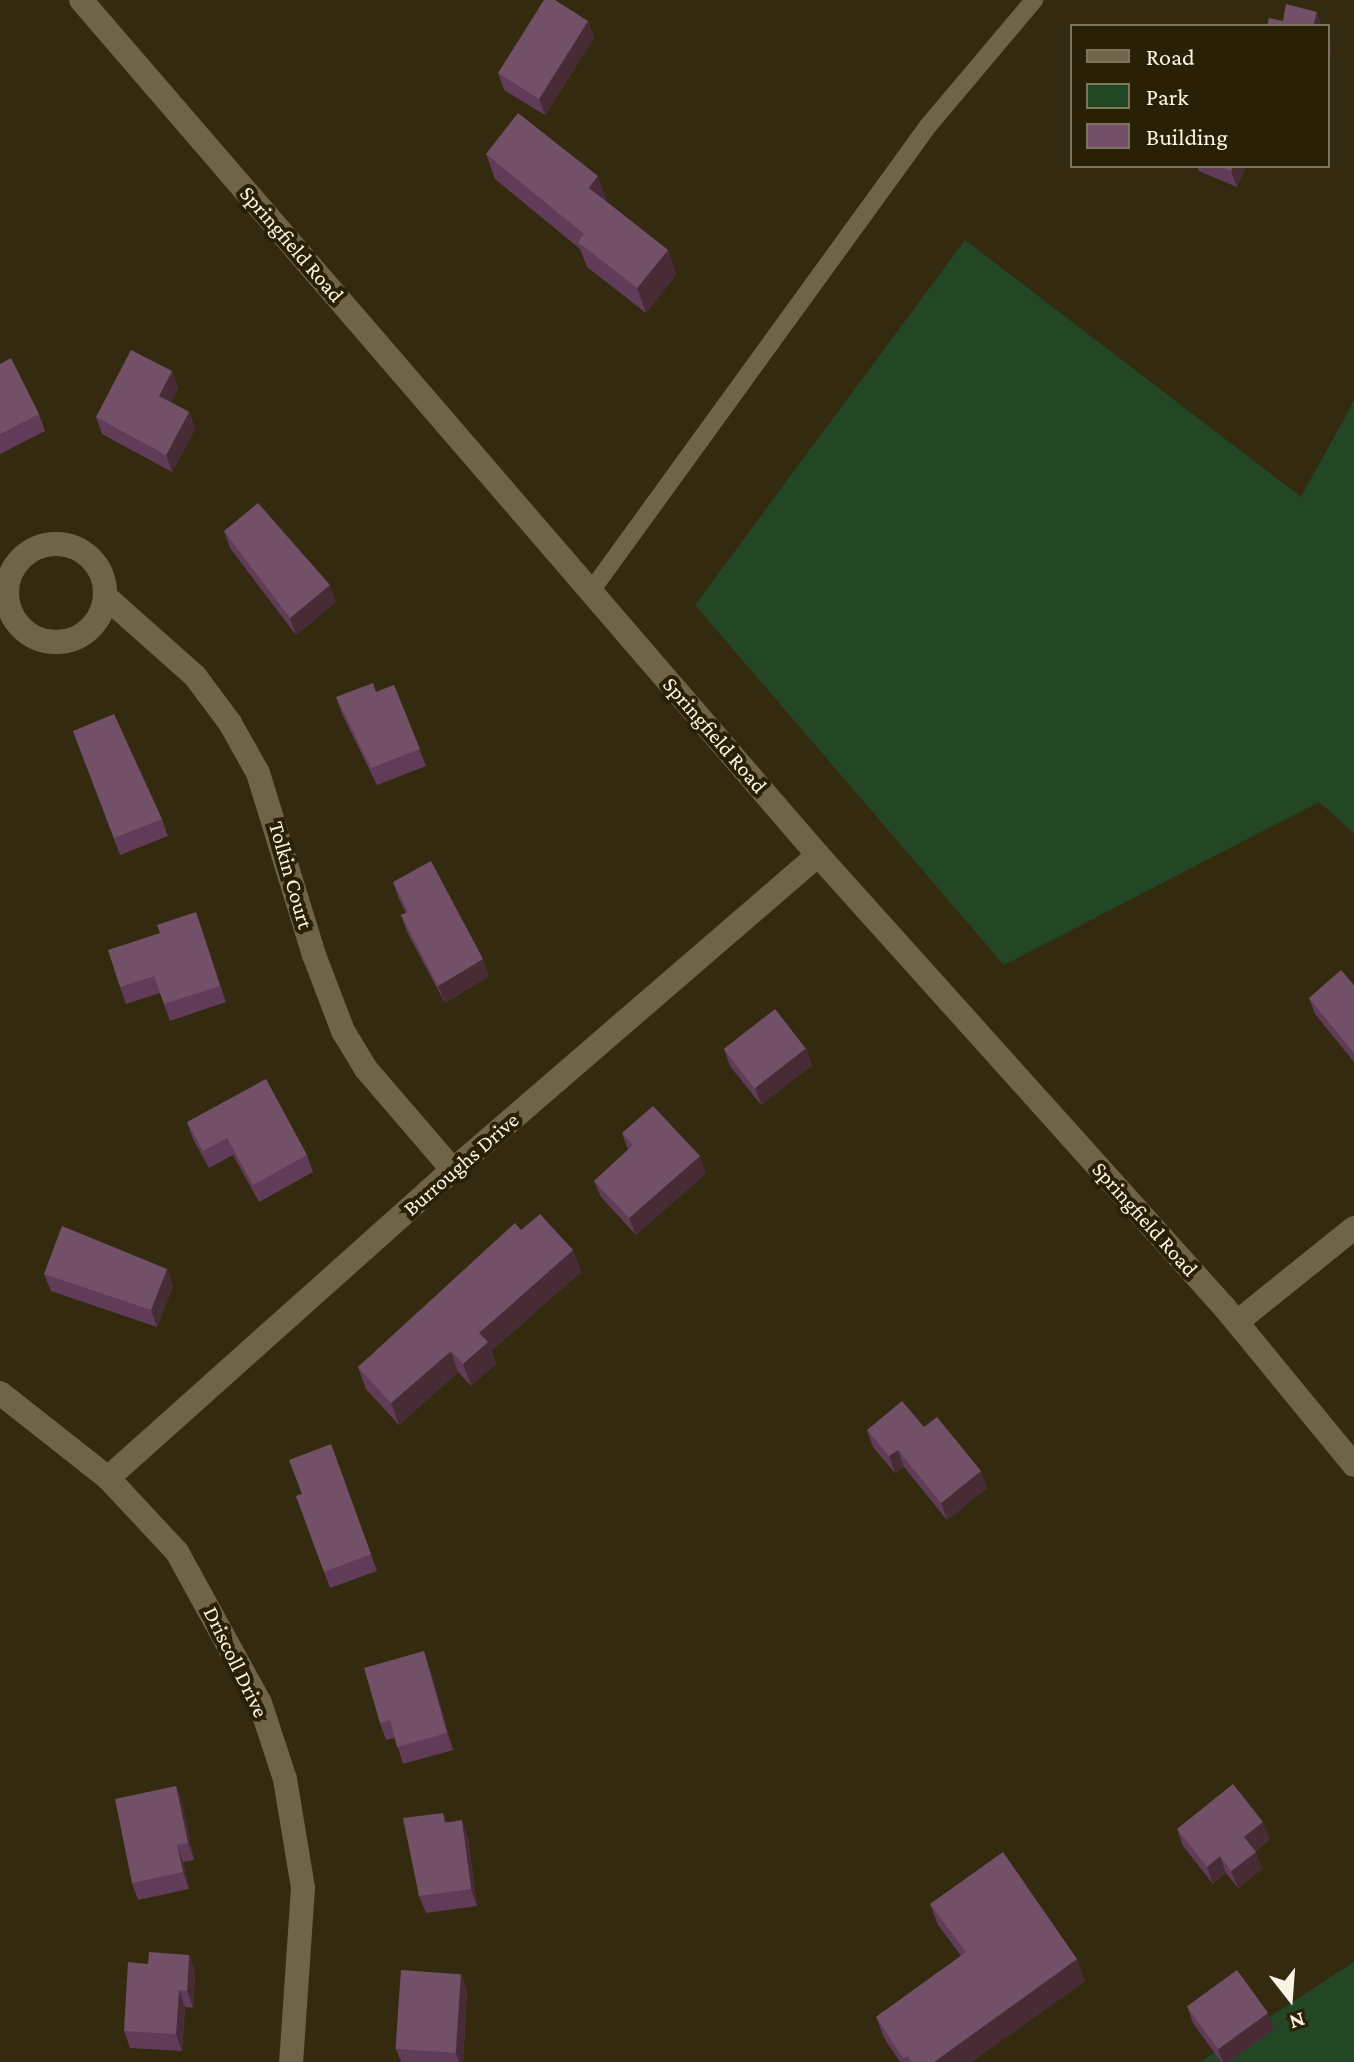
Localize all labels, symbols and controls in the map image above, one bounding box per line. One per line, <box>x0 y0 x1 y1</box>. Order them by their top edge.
legend <box>1070 24 1330 168</box>
text: Road <box>1146 43 1195 70</box>
text: Park <box>1146 83 1189 110</box>
text: Building <box>1146 123 1228 150</box>
street label: Springfield Road <box>234 180 350 308</box>
street label: Springfield Road <box>657 671 773 799</box>
street label: Tolkin Court <box>263 818 319 932</box>
street label: Burroughs Drive <box>398 1107 524 1221</box>
street label: Springfield Road <box>1087 1156 1203 1282</box>
street label: Driscoll Drive <box>198 1602 274 1722</box>
north arrow <box>1250 1958 1330 2038</box>
text: N <box>1286 2007 1308 2036</box>

